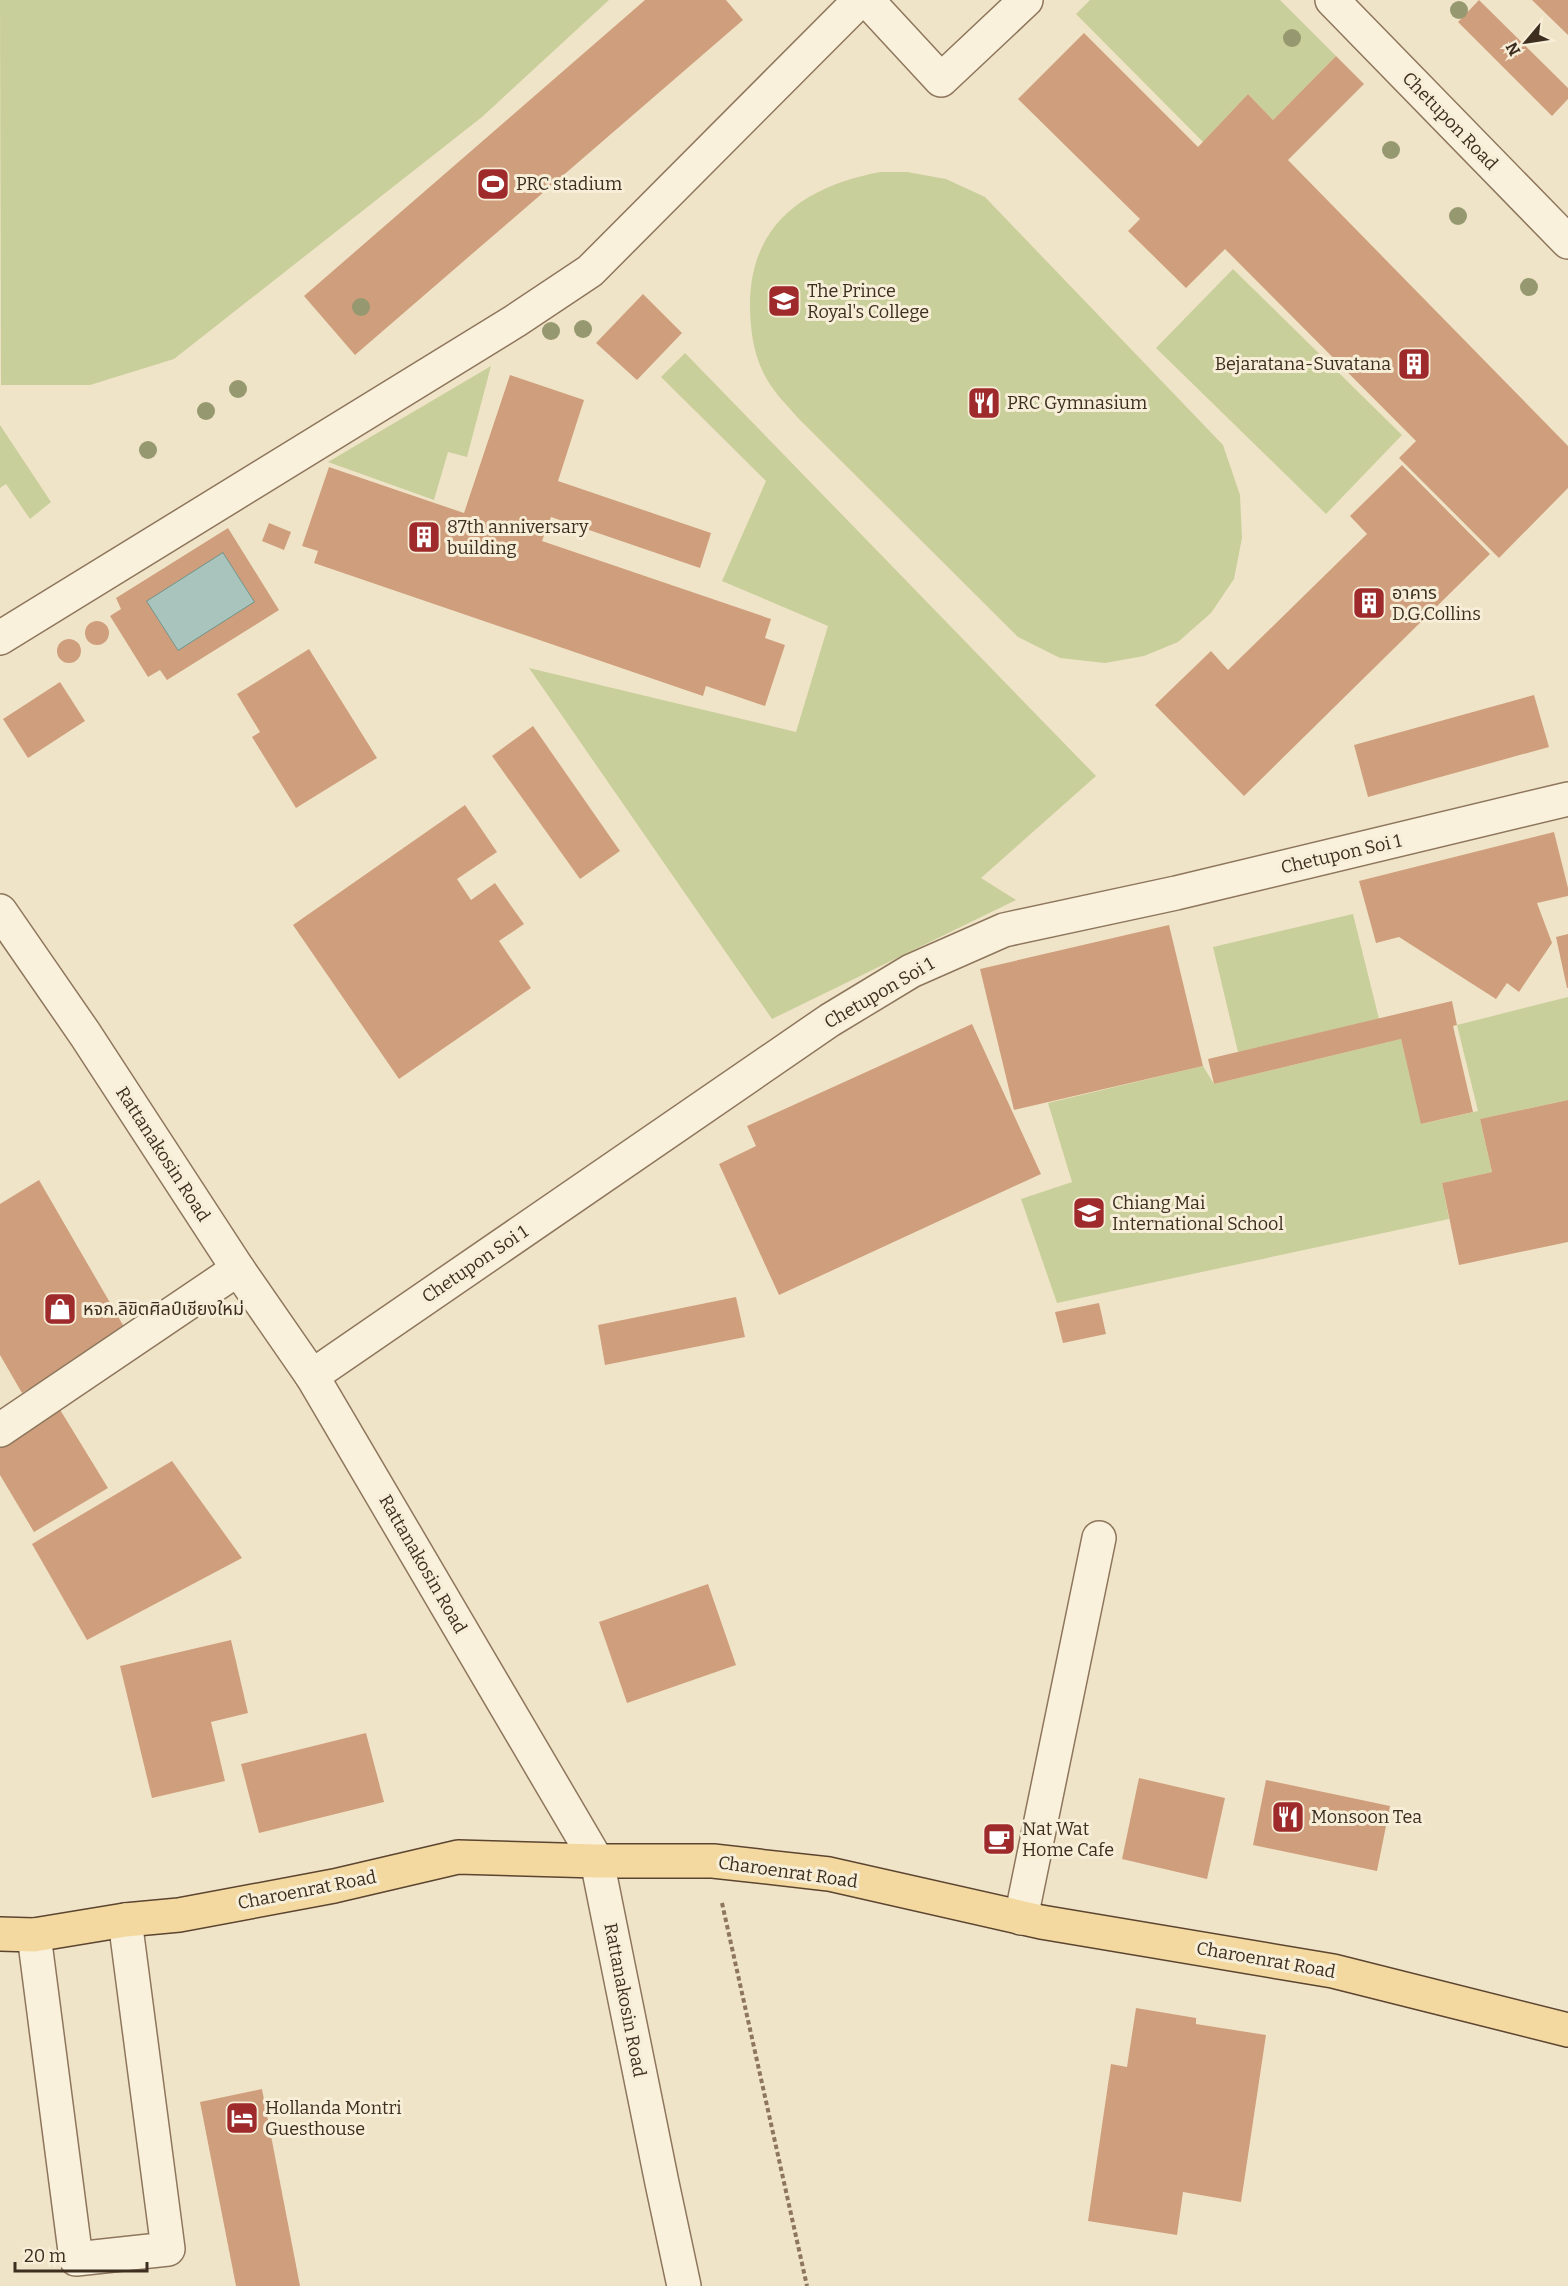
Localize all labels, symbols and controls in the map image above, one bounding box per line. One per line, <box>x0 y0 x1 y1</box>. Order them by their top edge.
north arrow <box>1496 12 1556 72</box>
text: N <box>1502 39 1525 59</box>
street label: Chetupon Road <box>1398 67 1503 175</box>
sports icon: PRC stadium <box>475 166 511 202</box>
place label: PRC stadium <box>516 173 622 195</box>
place label: The Prince Royal's College <box>807 280 929 323</box>
school or university icon: The Prince Royal's College <box>766 283 802 319</box>
building icon: Bejaratana-Suvatana <box>1396 346 1432 382</box>
place label: Bejaratana-Suvatana <box>1215 353 1391 375</box>
restaurant icon: PRC Gymnasium <box>966 385 1002 421</box>
place label: PRC Gymnasium <box>1007 392 1147 414</box>
place label: 87th anniversary building <box>447 516 589 559</box>
building icon: 87th anniversary building <box>406 519 442 555</box>
place label: อาคาร D.G.Collins <box>1392 582 1481 625</box>
building icon: อาคาร D.G.Collins <box>1351 585 1387 621</box>
street label: Chetupon Soi 1 <box>1279 829 1404 879</box>
street label: Chetupon Soi 1 <box>820 952 938 1033</box>
street label: Rattanakosin Road <box>111 1082 215 1226</box>
place label: Chiang Mai International School <box>1112 1192 1284 1235</box>
school or university icon: Chiang Mai International School <box>1071 1195 1107 1231</box>
street label: Chetupon Soi 1 <box>418 1220 533 1308</box>
shop icon: หจก.ลิขิตศิลป์เชียงใหม่ <box>42 1291 78 1327</box>
place label: หจก.ลิขิตศิลป์เชียงใหม่ <box>83 1298 244 1320</box>
street label: Rattanakosin Road <box>374 1491 472 1638</box>
restaurant icon: Monsoon Tea <box>1270 1799 1306 1835</box>
place label: Monsoon Tea <box>1311 1806 1422 1828</box>
place label: Nat Wat Home Cafe <box>1022 1818 1114 1861</box>
cafe icon: Nat Wat Home Cafe <box>981 1821 1017 1857</box>
street label: Charoenrat Road <box>717 1851 860 1893</box>
street label: Charoenrat Road <box>236 1866 379 1914</box>
street label: Rattanakosin Road <box>599 1921 651 2079</box>
street label: Charoenrat Road <box>1195 1937 1338 1983</box>
place label: Hollanda Montri Guesthouse <box>265 2097 402 2140</box>
hotel icon: Hollanda Montri Guesthouse <box>224 2100 260 2136</box>
scale bar <box>15 2235 147 2273</box>
text: 20 m <box>24 2245 66 2267</box>

